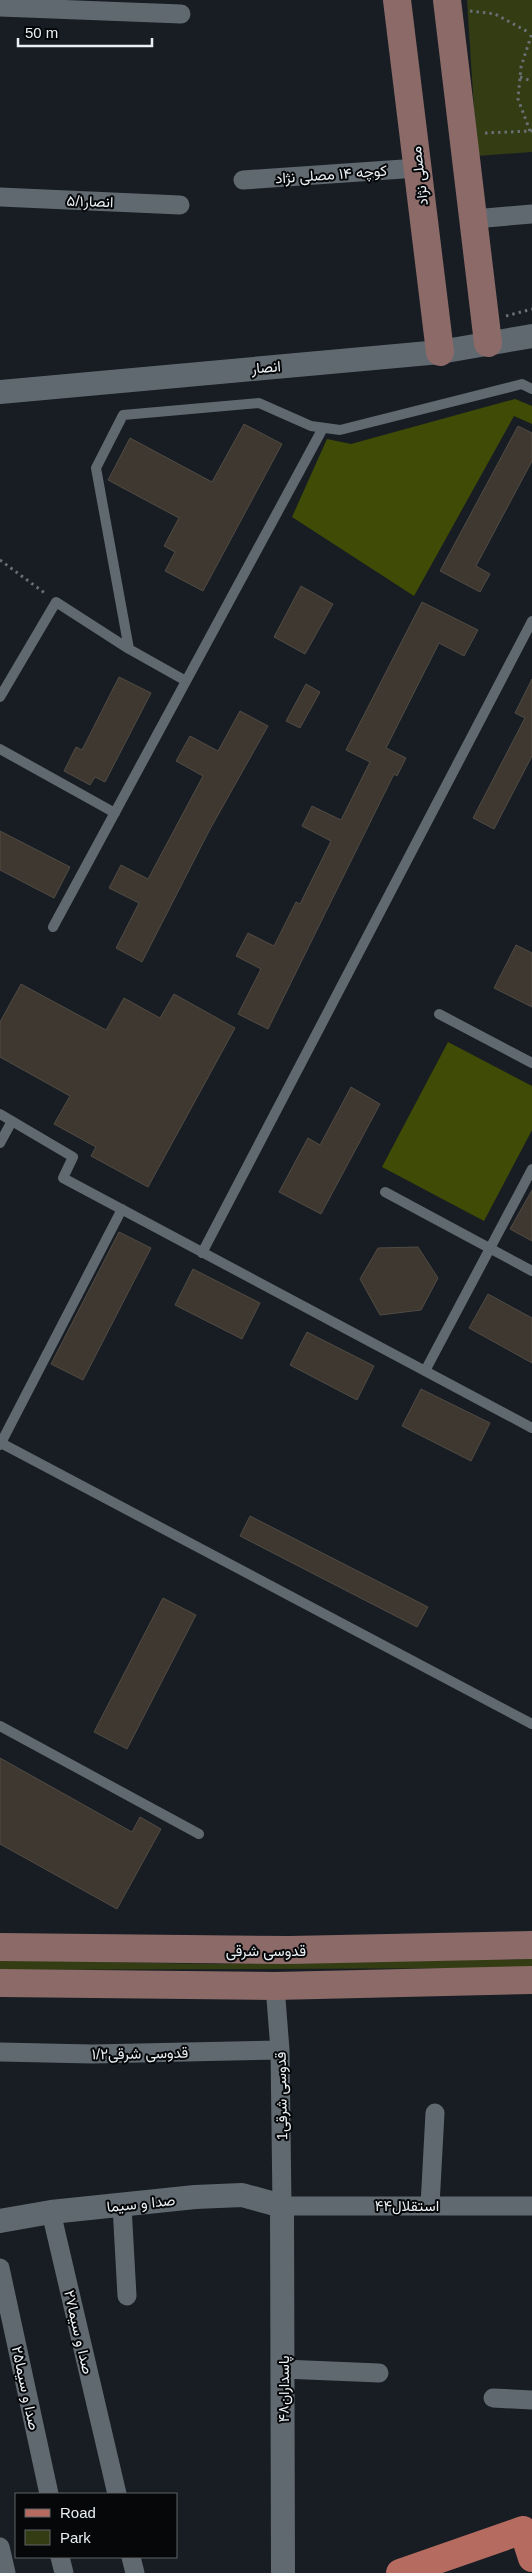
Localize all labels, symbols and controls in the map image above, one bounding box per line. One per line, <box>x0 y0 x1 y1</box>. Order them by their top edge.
scale bar <box>18 15 151 47</box>
text: 50 m <box>25 24 58 41</box>
street label: مصلی نژاد <box>407 145 433 207</box>
street label: کوچه ۱۴ مصلی نژاد <box>274 162 388 188</box>
street label: انصار۵/۱ <box>66 192 114 211</box>
street label: انصار <box>249 357 282 378</box>
street label: قدوسی شرقی <box>226 1942 306 1961</box>
street label: قدوسی شرقی۱/۲ <box>91 2044 189 2064</box>
street label: 1قدوسی شرقی <box>272 2051 292 2141</box>
street label: صدا و سیما <box>106 2191 176 2216</box>
street label: استقلال۴۴ <box>375 2197 439 2215</box>
street label: صدا و سیما۲۷ <box>60 2288 97 2376</box>
street label: صدا و سیما۲۵ <box>8 2344 43 2432</box>
street label: پاسداران۴۸ <box>275 2355 294 2423</box>
legend <box>15 2493 178 2558</box>
text: Road <box>60 2504 96 2521</box>
text: Park <box>60 2529 91 2546</box>

